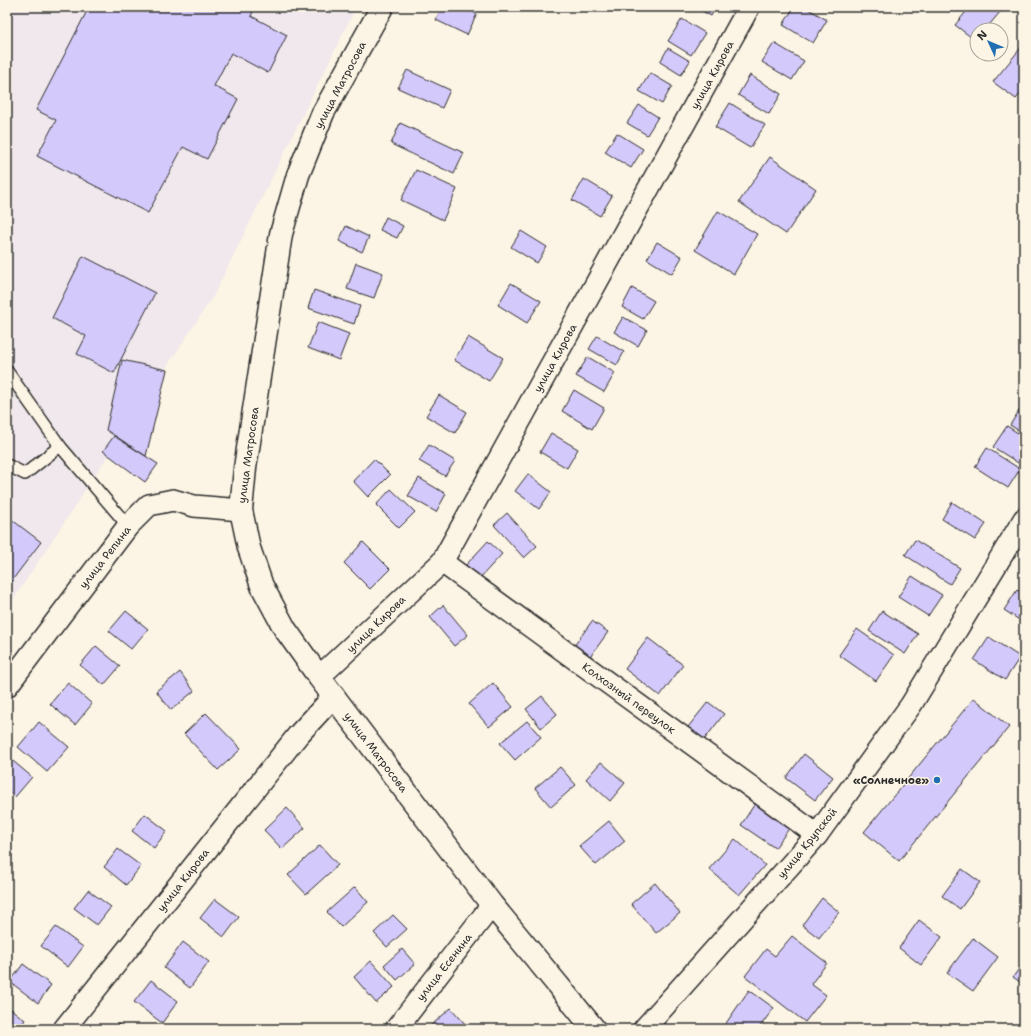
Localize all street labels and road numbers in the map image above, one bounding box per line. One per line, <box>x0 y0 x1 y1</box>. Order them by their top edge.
street label: улица Кирова <box>687 38 738 112</box>
street label: улица Матросова <box>311 39 370 132</box>
street label: улица Кирова <box>530 321 581 395</box>
street label: улица Матросова <box>234 406 263 504</box>
street label: улица Репина <box>76 523 135 592</box>
street label: улица Кирова <box>344 592 409 656</box>
street label: Колхозный переулок <box>579 659 679 737</box>
street label: улица Матросова <box>340 709 411 796</box>
street label: улица Крупской <box>774 805 841 882</box>
street label: улица Кирова <box>154 845 213 915</box>
street label: улица Есенина <box>413 930 476 1004</box>

